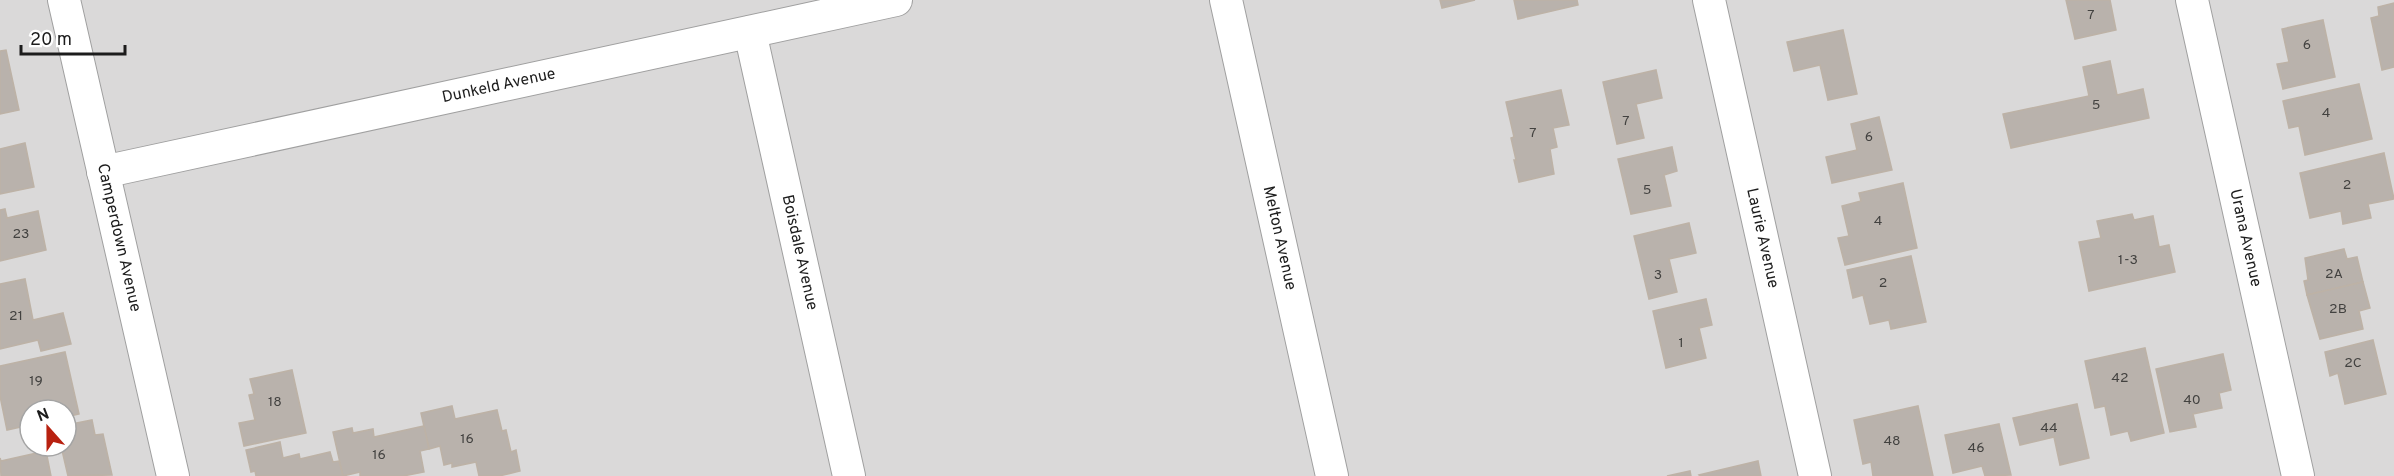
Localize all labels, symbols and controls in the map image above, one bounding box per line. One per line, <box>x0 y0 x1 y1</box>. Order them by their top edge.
house number: 7 <box>2087 7 2095 24</box>
scale bar <box>21 18 124 56</box>
text: 20 m <box>30 29 72 52</box>
house number: 6 <box>2303 37 2311 54</box>
street label: Dunkeld Avenue <box>440 64 557 108</box>
house number: 5 <box>2092 97 2100 114</box>
house number: 4 <box>2322 105 2330 122</box>
house number: 7 <box>1622 113 1630 130</box>
house number: 7 <box>1529 125 1537 142</box>
house number: 6 <box>1865 129 1873 146</box>
street label: Camperdown Avenue <box>92 162 145 314</box>
house number: 2 <box>2343 177 2351 194</box>
house number: 5 <box>1643 182 1651 199</box>
street label: Melton Avenue <box>1258 184 1300 292</box>
street label: Laurie Avenue <box>1741 186 1783 290</box>
street label: Urana Avenue <box>2224 187 2266 289</box>
street label: Boisdale Avenue <box>777 193 822 312</box>
house number: 4 <box>1874 213 1882 230</box>
house number: 23 <box>13 226 30 243</box>
house number: 1-3 <box>2118 252 2138 269</box>
house number: 2A <box>2325 266 2343 283</box>
house number: 3 <box>1654 267 1662 284</box>
house number: 2 <box>1879 275 1887 292</box>
house number: 2B <box>2329 301 2347 318</box>
house number: 21 <box>9 308 23 325</box>
house number: 1 <box>1678 335 1684 352</box>
house number: 2C <box>2344 355 2362 372</box>
house number: 42 <box>2111 370 2129 387</box>
house number: 19 <box>29 373 43 390</box>
house number: 40 <box>2183 392 2201 409</box>
house number: 18 <box>268 394 282 411</box>
north arrow <box>18 398 78 458</box>
text: N <box>34 404 52 427</box>
house number: 44 <box>2040 420 2058 437</box>
house number: 16 <box>460 431 474 448</box>
house number: 48 <box>1883 433 1901 450</box>
house number: 46 <box>1967 440 1985 457</box>
house number: 16 <box>372 447 386 464</box>

